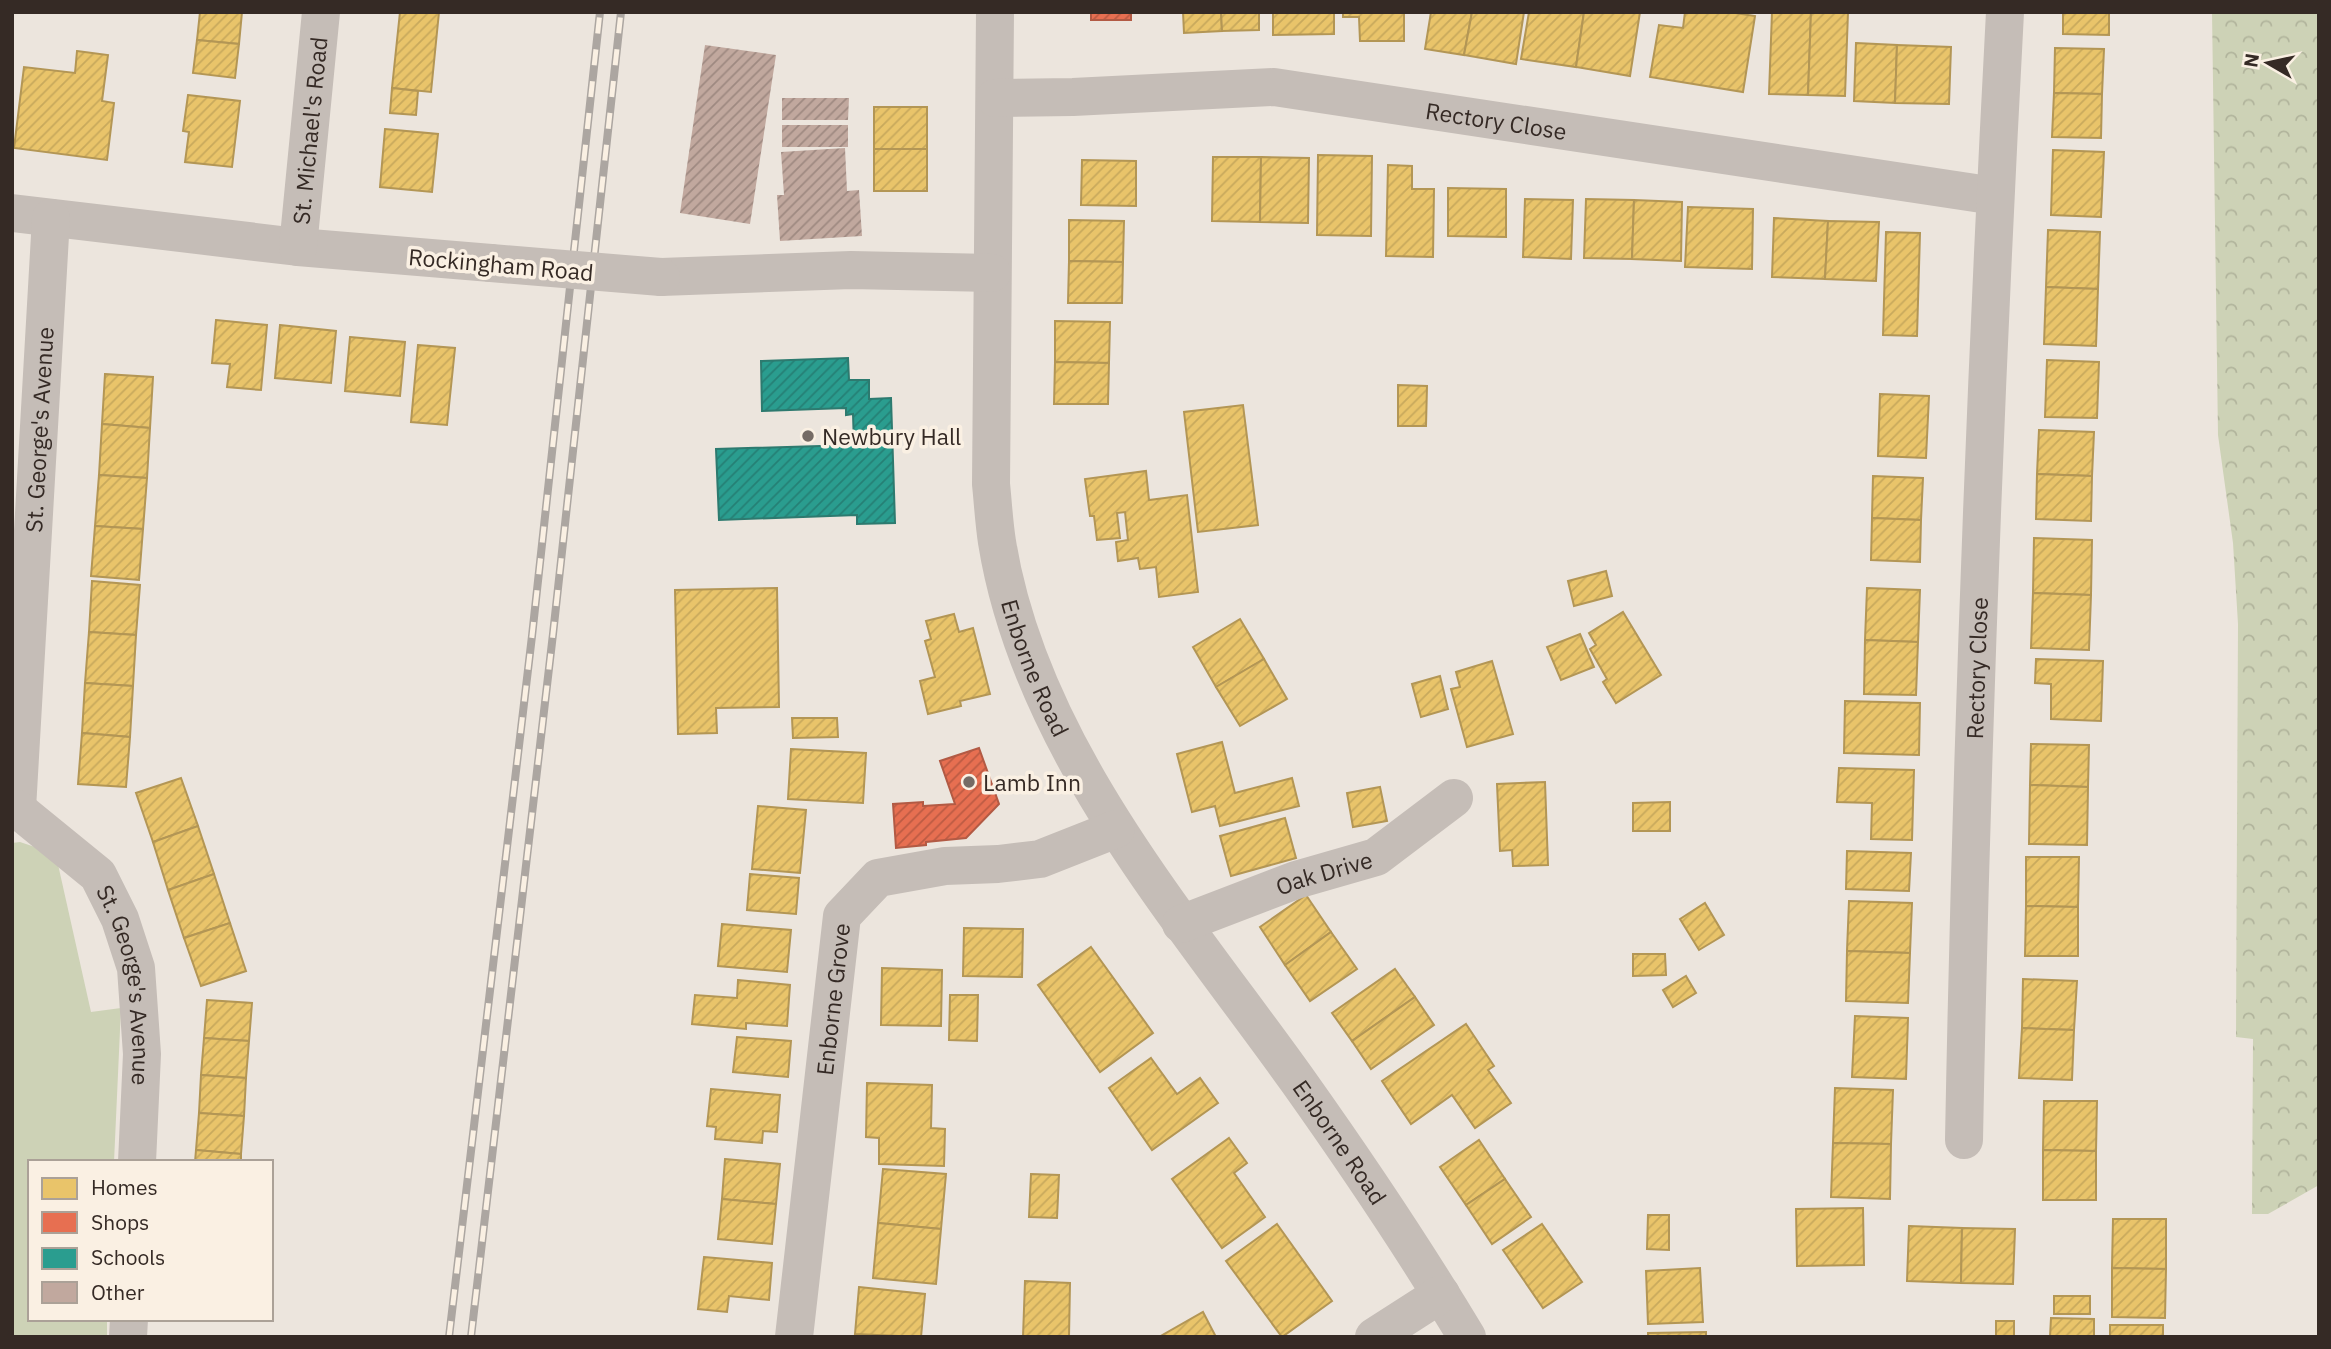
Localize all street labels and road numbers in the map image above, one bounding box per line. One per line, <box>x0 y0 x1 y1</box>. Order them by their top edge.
street label: St. Michael's Road <box>285 35 334 226</box>
street label: Rectory Close <box>1424 95 1569 146</box>
street label: Rockingham Road <box>407 241 595 287</box>
street label: St. George's Avenue <box>18 326 60 533</box>
street label: Enborne Road <box>995 596 1076 741</box>
street label: Rectory Close <box>1959 596 1994 740</box>
street label: Oak Drive <box>1271 844 1376 901</box>
street label: St. George's Avenue <box>90 880 157 1086</box>
street label: Enborne Grove <box>809 921 856 1077</box>
street label: Enborne Road <box>1287 1074 1394 1210</box>

